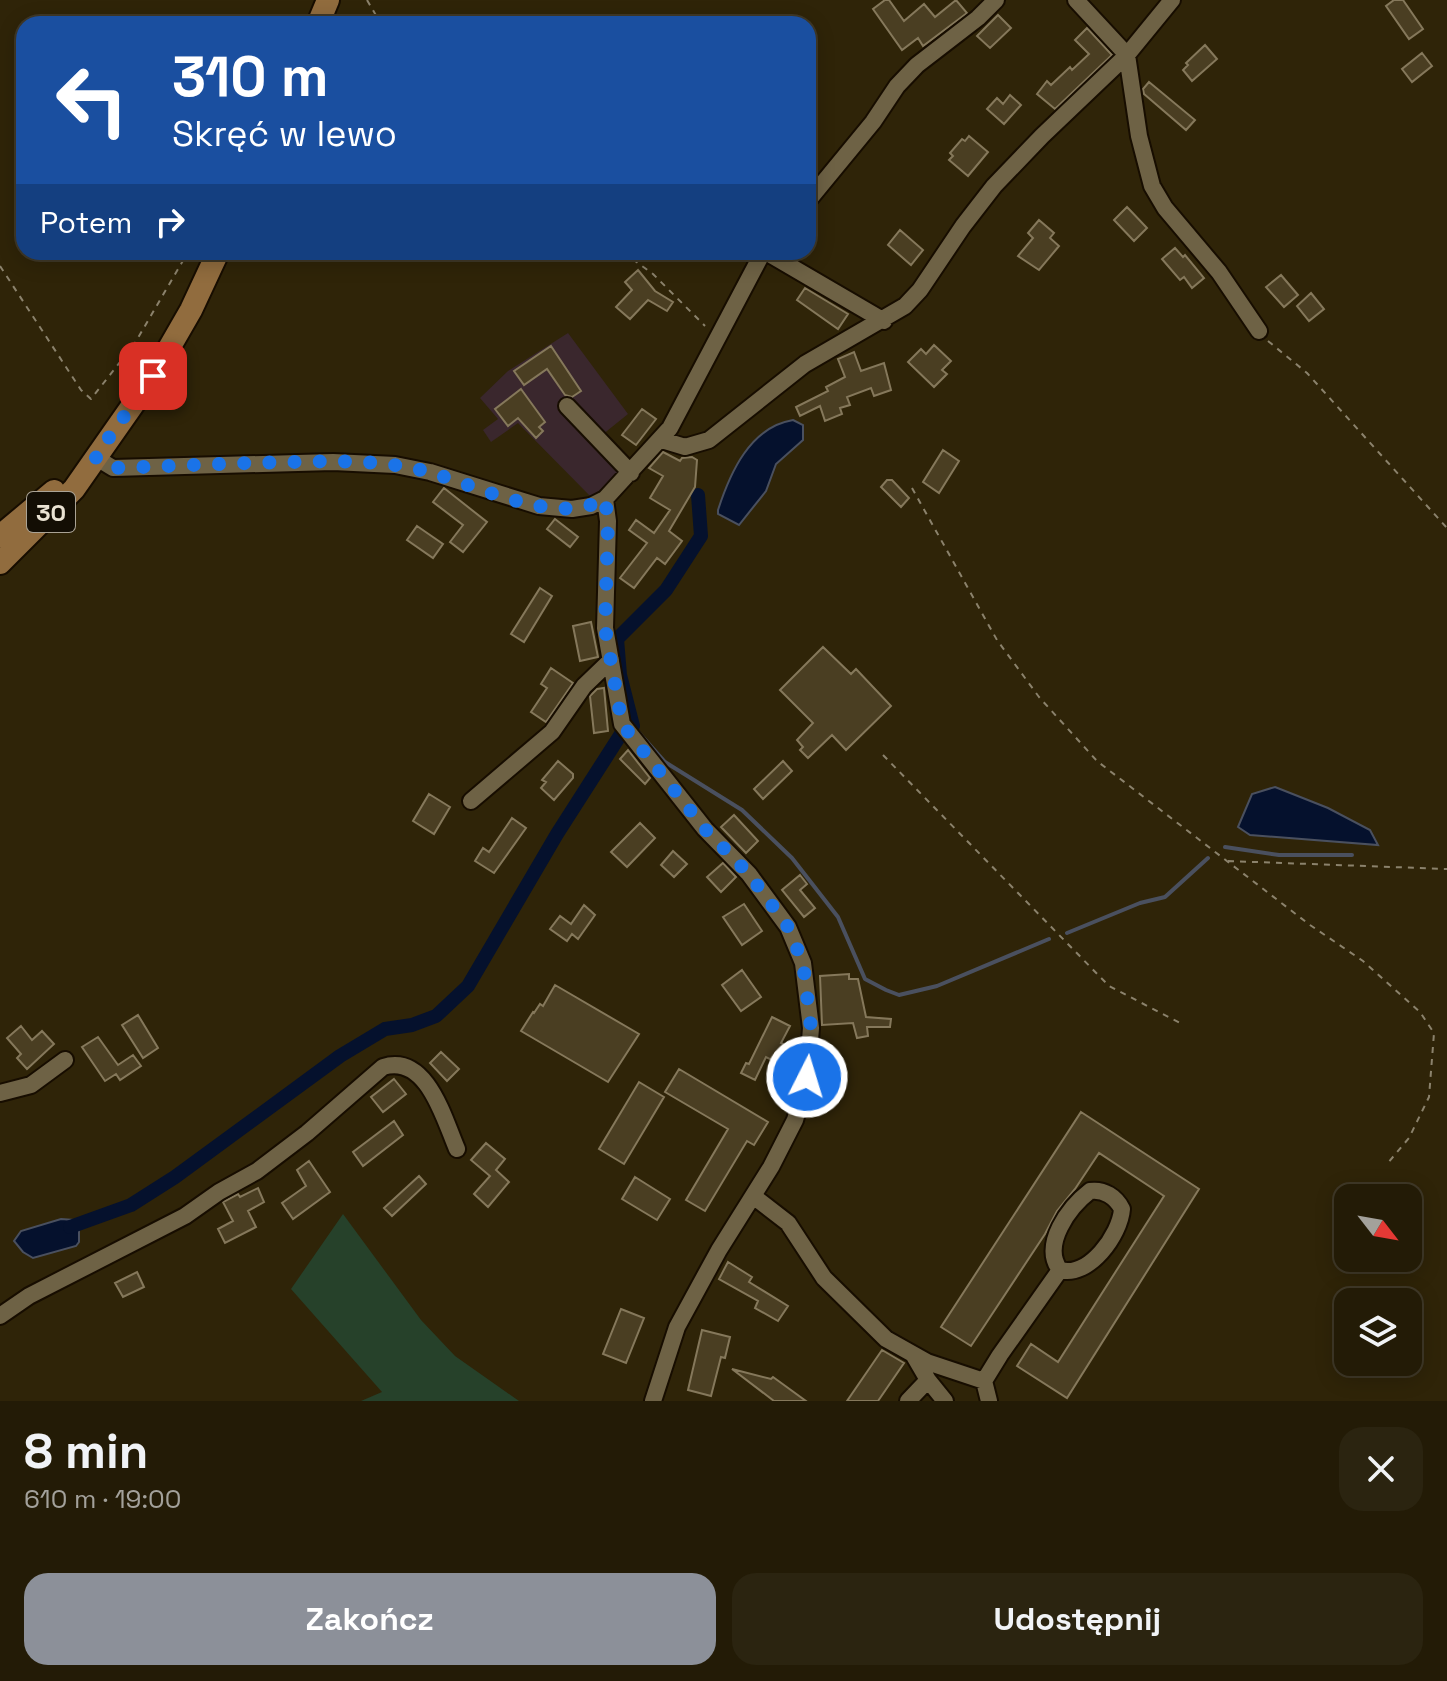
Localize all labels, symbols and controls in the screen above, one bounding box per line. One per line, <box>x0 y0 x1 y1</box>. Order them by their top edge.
text: 310 m <box>172 41 329 112</box>
icon: left <box>40 48 144 152</box>
text: Skręć w lewo <box>172 111 397 157</box>
icon: right <box>148 200 192 244</box>
text: Potem <box>40 203 132 242</box>
pin <box>119 342 187 410</box>
icon: arrive <box>131 354 175 398</box>
road number: 30 <box>27 492 75 532</box>
position arrow <box>765 1035 849 1119</box>
north arrow <box>1334 1184 1422 1272</box>
map controls <box>1334 1184 1422 1376</box>
button: layers <box>1334 1288 1422 1376</box>
text: 8 min <box>24 1421 148 1482</box>
button: close <box>1339 1427 1423 1511</box>
text: 610 m · 19:00 <box>24 1482 181 1516</box>
button: Zakończ <box>24 1573 716 1665</box>
button: Udostępnij <box>732 1573 1423 1665</box>

